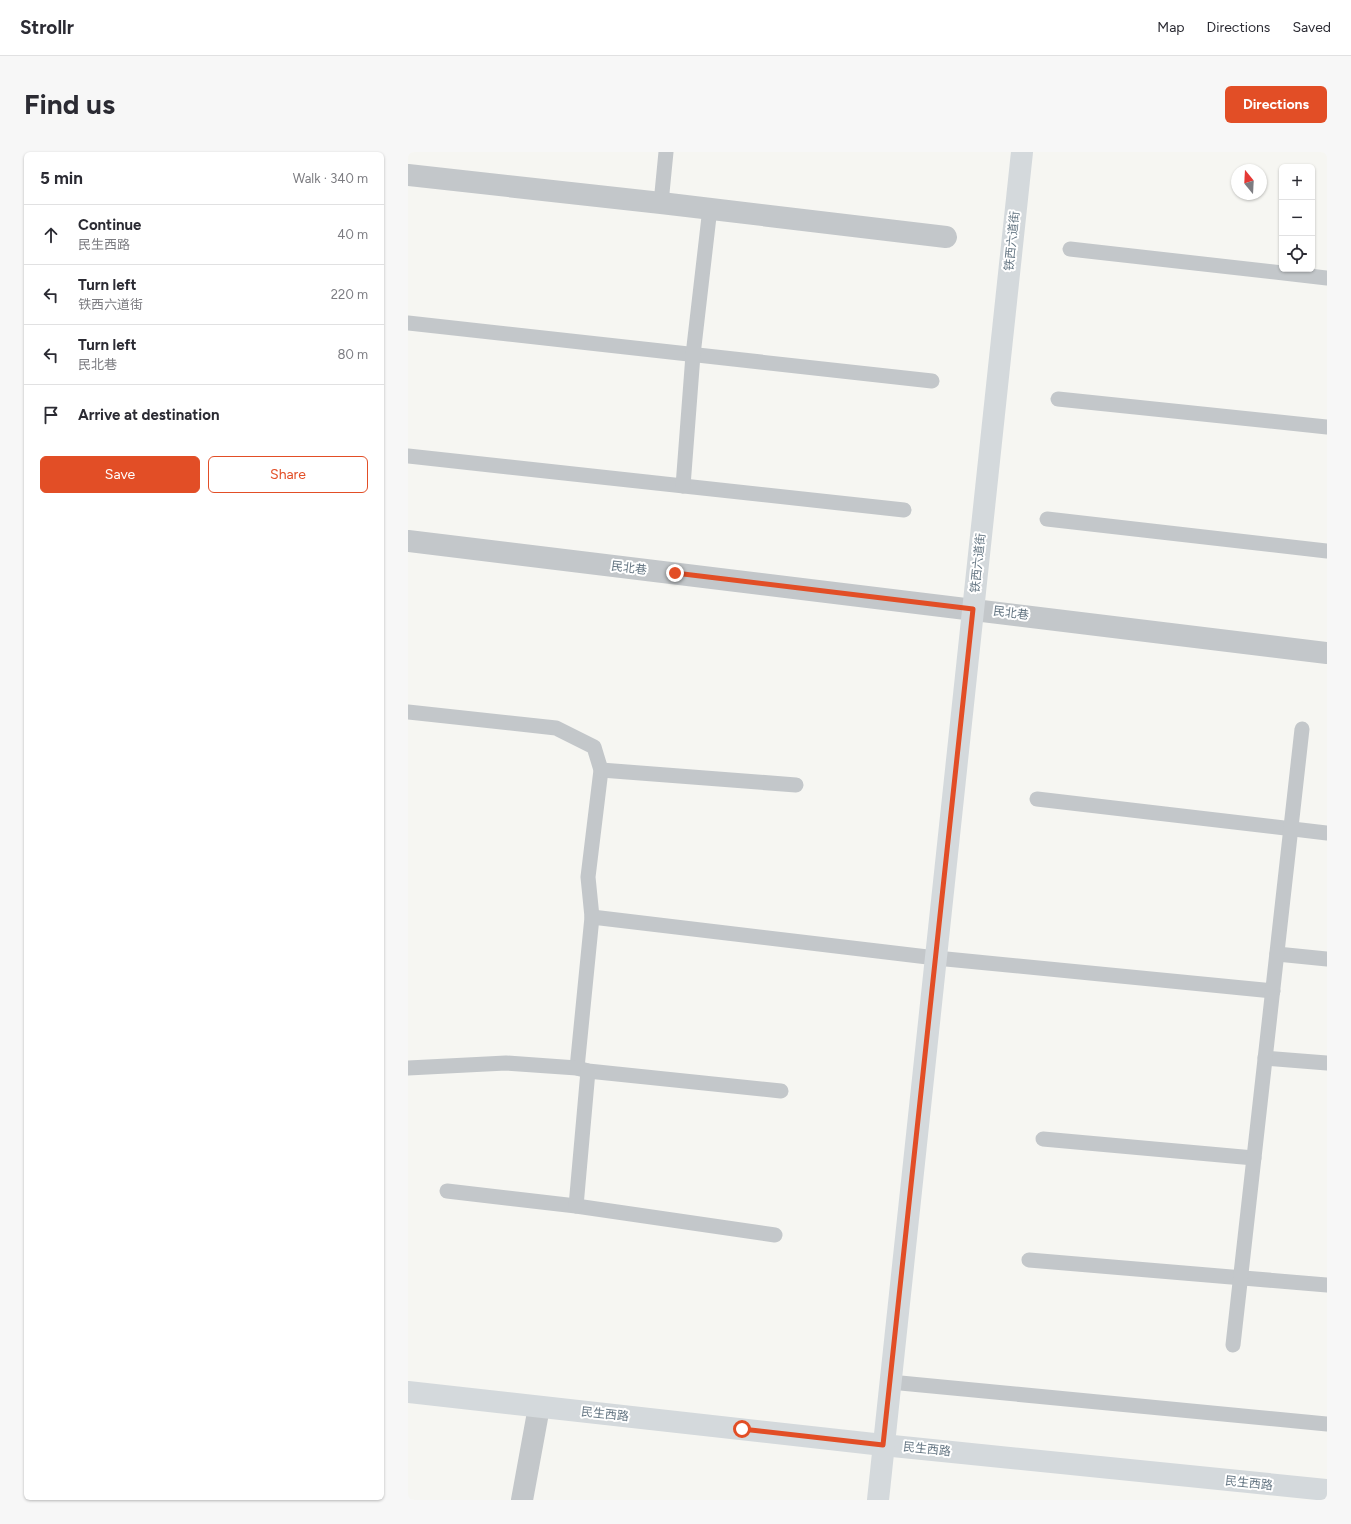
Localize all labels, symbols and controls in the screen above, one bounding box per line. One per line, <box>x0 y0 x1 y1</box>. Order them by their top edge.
text: Strollr <box>20 16 74 39</box>
text: Map <box>1157 19 1185 36</box>
text: Directions <box>1207 19 1270 36</box>
text: Saved <box>1292 19 1331 36</box>
button: Directions <box>1225 86 1327 123</box>
text: Find us <box>24 87 115 121</box>
north arrow <box>1231 164 1267 200</box>
map controls <box>1279 164 1315 272</box>
button: + <box>1279 164 1315 200</box>
text: 5 min <box>40 168 83 188</box>
text: Walk · 340 m <box>293 171 368 186</box>
button: − <box>1279 200 1315 236</box>
street label: 铁西六道街 <box>1002 210 1022 272</box>
text: Continue <box>78 216 141 234</box>
icon: ahead <box>40 224 62 246</box>
text: 40 m <box>337 227 368 242</box>
button: locate <box>1279 236 1315 272</box>
text: 民生西路 <box>78 237 130 252</box>
text: Turn left <box>78 276 136 294</box>
icon: left <box>40 284 62 306</box>
text: 220 m <box>331 287 368 302</box>
text: 铁西六道街 <box>78 297 143 312</box>
text: Turn left <box>78 336 136 354</box>
icon: left <box>40 344 62 366</box>
text: 80 m <box>337 347 368 362</box>
text: 民北巷 <box>78 357 117 372</box>
icon: arrive <box>40 404 62 426</box>
text: Arrive at destination <box>78 406 219 424</box>
button: Save <box>40 456 200 493</box>
button: Share <box>208 456 368 493</box>
street label: 铁西六道街 <box>968 532 988 594</box>
street label: 民北巷 <box>610 559 648 577</box>
route end <box>666 564 684 582</box>
street label: 民北巷 <box>992 604 1030 622</box>
street label: 民生西路 <box>580 1405 630 1423</box>
route start <box>733 1420 751 1438</box>
street label: 民生西路 <box>902 1440 952 1458</box>
street label: 民生西路 <box>1224 1474 1274 1492</box>

